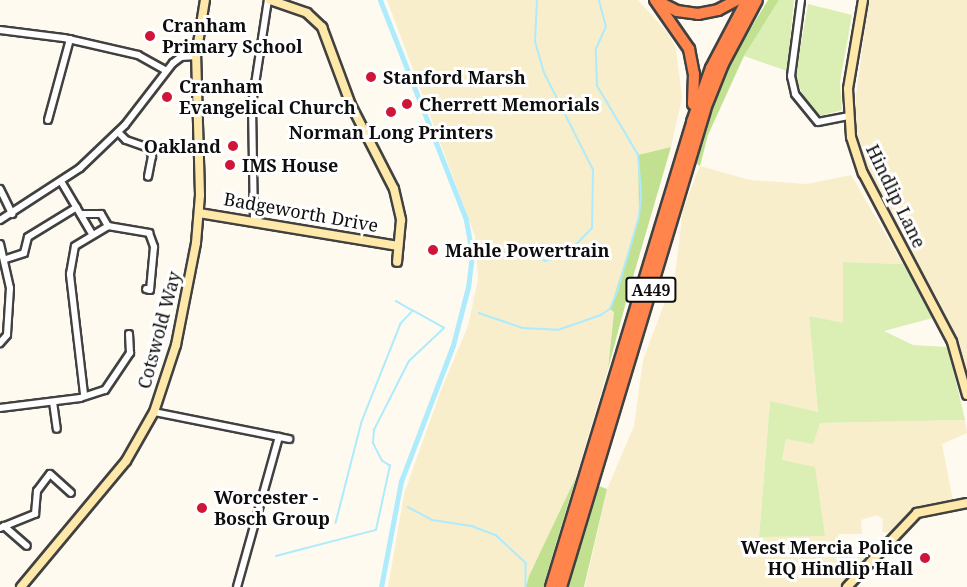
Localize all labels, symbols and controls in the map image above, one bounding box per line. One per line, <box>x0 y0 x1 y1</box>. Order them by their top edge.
place label: Cranham Primary School <box>162 15 303 57</box>
marker: Cranham Primary School <box>143 29 157 43</box>
place label: Stanford Marsh <box>383 66 526 88</box>
marker: Stanford Marsh <box>364 70 378 84</box>
place label: Cranham Evangelical Church <box>179 76 356 118</box>
marker: Cranham Evangelical Church <box>160 90 174 104</box>
place label: Cherrett Memorials <box>419 93 600 115</box>
marker: Cherrett Memorials <box>400 97 414 111</box>
marker: Norman Long Printers <box>384 105 398 119</box>
place label: Norman Long Printers <box>289 121 493 143</box>
place label: Oakland <box>144 135 221 157</box>
marker: Oakland <box>226 139 240 153</box>
street label: Hindlip Lane <box>862 141 930 251</box>
place label: IMS House <box>242 154 338 176</box>
marker: IMS House <box>223 158 237 172</box>
street label: Badgeworth Drive <box>222 188 380 236</box>
place label: Mahle Powertrain <box>445 239 609 261</box>
marker: Mahle Powertrain <box>426 243 440 257</box>
street label: Cotswold Way <box>133 269 185 391</box>
road number: A449 <box>624 277 678 303</box>
place label: Worcester - Bosch Group <box>214 487 330 530</box>
marker: Worcester - Bosch Group <box>195 501 209 515</box>
place label: West Mercia Police HQ Hindlip Hall <box>741 537 913 580</box>
marker: West Mercia Police HQ Hindlip Hall <box>918 551 932 565</box>

